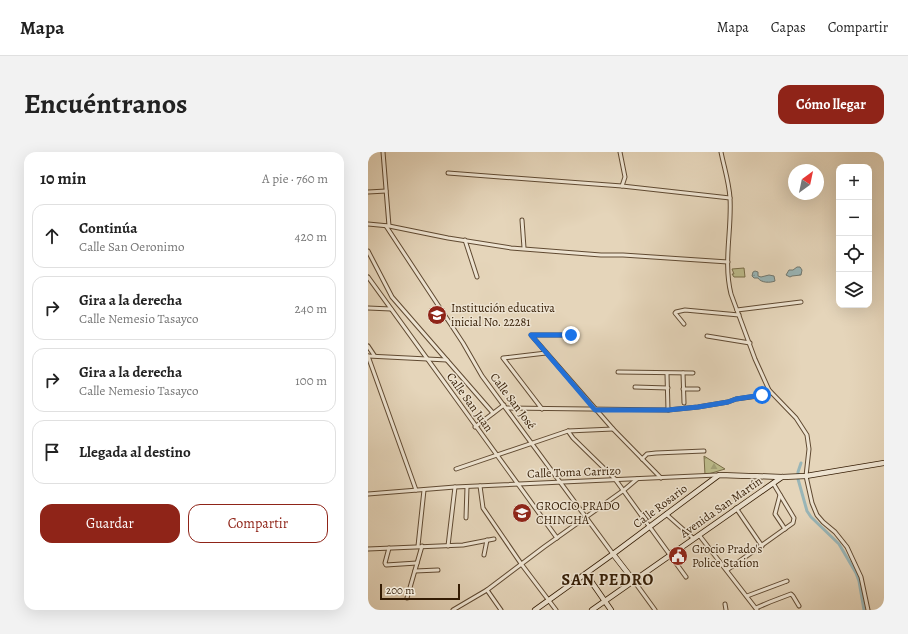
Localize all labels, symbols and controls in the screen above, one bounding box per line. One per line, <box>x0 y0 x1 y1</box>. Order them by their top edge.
text: Mapa <box>20 15 64 41</box>
text: Mapa <box>717 18 749 37</box>
text: Capas <box>771 18 806 37</box>
text: Compartir <box>828 18 888 37</box>
text: Encuéntranos <box>24 85 188 123</box>
button: Cómo llegar <box>778 85 884 124</box>
north arrow <box>788 164 824 200</box>
map controls <box>836 164 872 308</box>
button: + <box>836 164 872 200</box>
text: 10 min <box>40 167 86 190</box>
text: A pie · 760 m <box>262 170 328 187</box>
button: − <box>836 200 872 236</box>
text: Continúa <box>79 218 137 238</box>
icon: ahead <box>41 225 63 247</box>
text: 420 m <box>295 228 327 245</box>
button: locate <box>836 236 872 272</box>
text: Calle San Oeronimo <box>79 238 185 255</box>
button: layers <box>836 272 872 308</box>
text: Gira a la derecha <box>79 290 182 310</box>
icon: right <box>41 297 63 319</box>
text: 240 m <box>295 300 327 317</box>
place label: Institución educativa inicial No. 22281 <box>451 300 555 330</box>
school or university icon: Institución educativa inicial No. 22281 <box>426 304 448 326</box>
text: Calle Nemesio Tasayco <box>79 310 198 327</box>
route end <box>562 326 580 344</box>
text: Gira a la derecha <box>79 362 182 382</box>
icon: right <box>41 369 63 391</box>
street label: Calle San Juan <box>443 369 497 435</box>
street label: Calle San José <box>486 369 540 433</box>
text: 100 m <box>295 372 327 389</box>
text: Calle Nemesio Tasayco <box>79 382 198 399</box>
route start <box>753 386 771 404</box>
icon: arrive <box>41 441 63 463</box>
text: Llegada al destino <box>79 442 191 462</box>
street label: Calle Toma Carrizo <box>527 462 621 482</box>
street label: Avenida San Martín <box>676 473 765 542</box>
street label: Calle Rosario <box>630 480 690 532</box>
place label: GROCIO PRADO CHINCHA <box>536 498 620 528</box>
school or university icon: GROCIO PRADO CHINCHA <box>511 502 533 524</box>
button: Guardar <box>40 504 180 543</box>
button: Compartir <box>188 504 328 543</box>
place label: Grocio Prado's Police Station <box>692 541 762 571</box>
public building icon: Grocio Prado's Police Station <box>667 545 689 567</box>
district label: SAN PEDRO <box>562 569 654 591</box>
scale bar <box>380 582 460 601</box>
text: 200 m <box>386 583 414 598</box>

